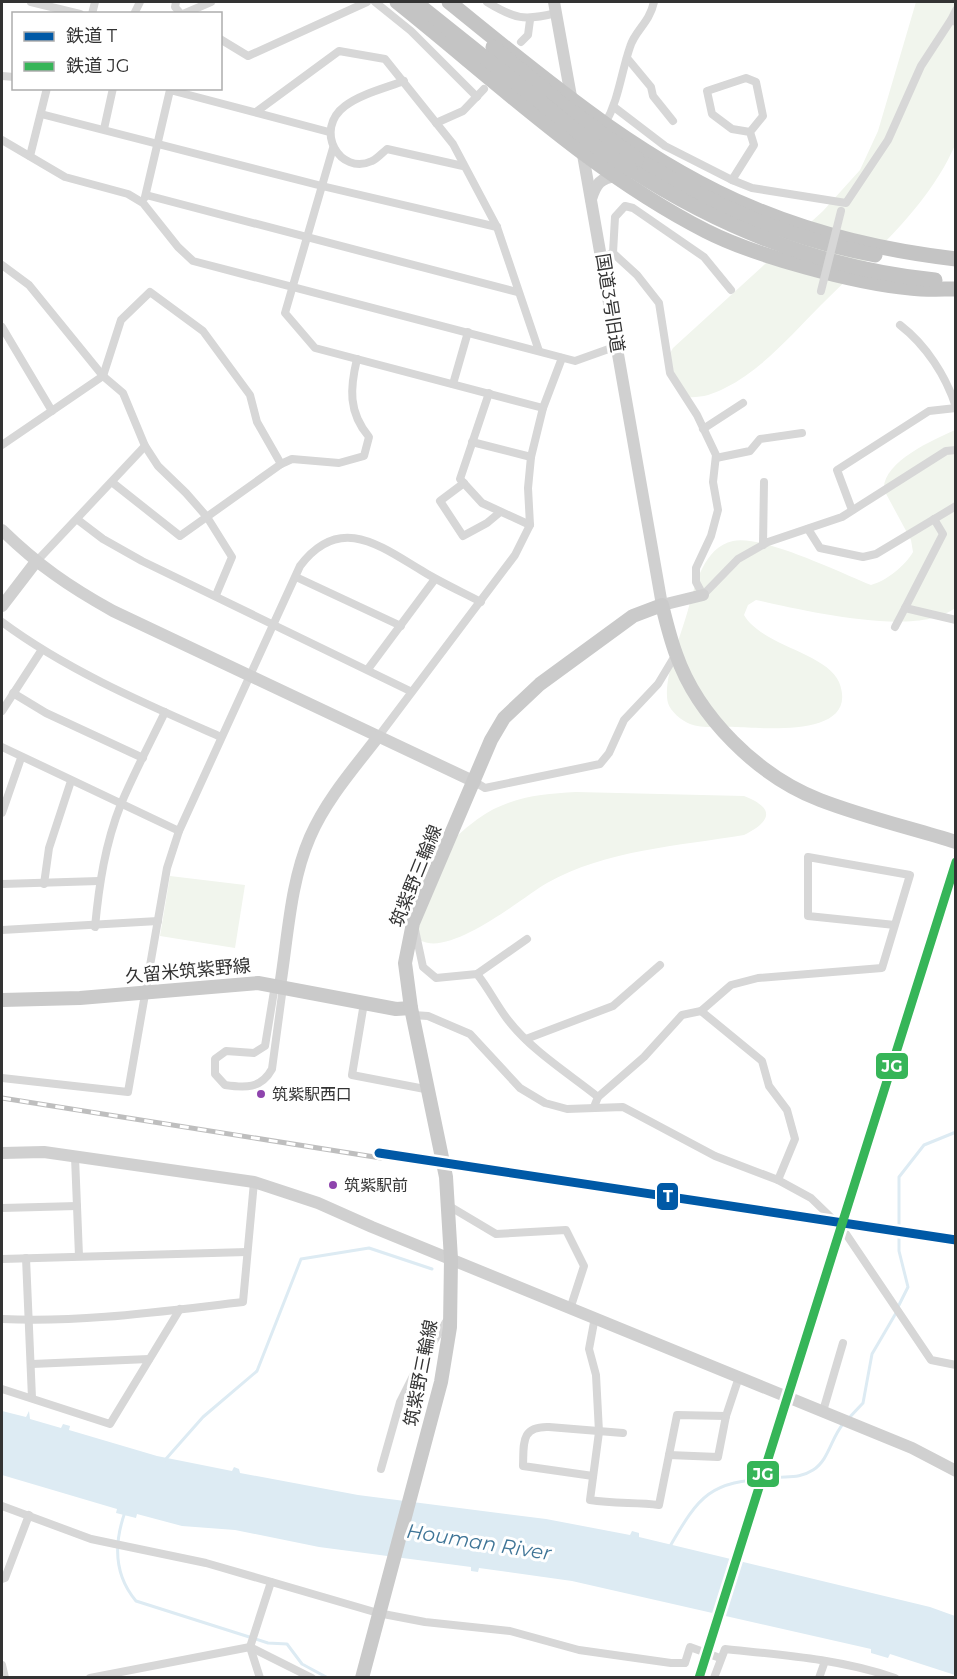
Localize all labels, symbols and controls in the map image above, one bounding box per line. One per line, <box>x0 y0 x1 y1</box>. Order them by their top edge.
legend <box>12 12 222 90</box>
text: 鉄道 T <box>66 25 118 47</box>
text: 鉄道 JG <box>66 55 130 77</box>
street label: 国道3号旧道 <box>591 252 629 354</box>
street label: 筑紫野三輪線 <box>386 822 446 930</box>
street label: 久留米筑紫野線 <box>124 955 252 987</box>
line badge: JG <box>875 1052 909 1080</box>
text: JG <box>881 1057 903 1076</box>
place label: 筑紫駅西口 <box>272 1085 352 1104</box>
marker: 筑紫駅西口 <box>255 1088 267 1100</box>
place label: 筑紫駅前 <box>344 1176 408 1195</box>
marker: 筑紫駅前 <box>327 1179 339 1191</box>
line badge: T <box>656 1182 679 1211</box>
text: T <box>663 1187 673 1206</box>
street label: 筑紫野三輪線 <box>400 1318 442 1428</box>
line badge: JG <box>746 1460 780 1488</box>
text: JG <box>752 1465 774 1484</box>
water label: Houman River <box>405 1519 554 1565</box>

